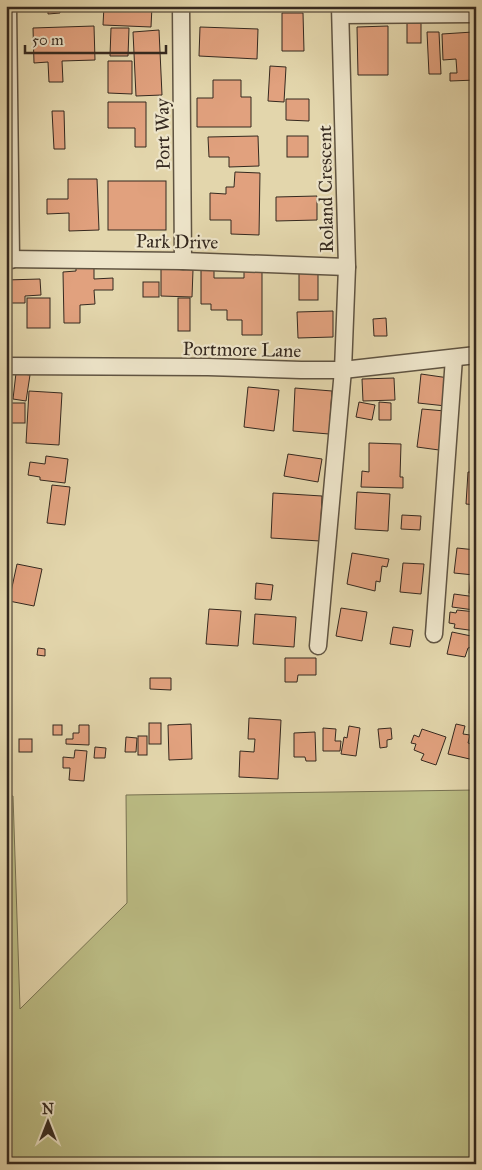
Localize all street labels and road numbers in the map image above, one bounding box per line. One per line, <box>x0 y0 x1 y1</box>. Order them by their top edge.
street label: Port Way <box>150 97 175 170</box>
street label: Roland Crescent <box>313 125 338 253</box>
street label: Park Drive <box>136 229 218 254</box>
street label: Portmore Lane <box>182 337 302 362</box>

